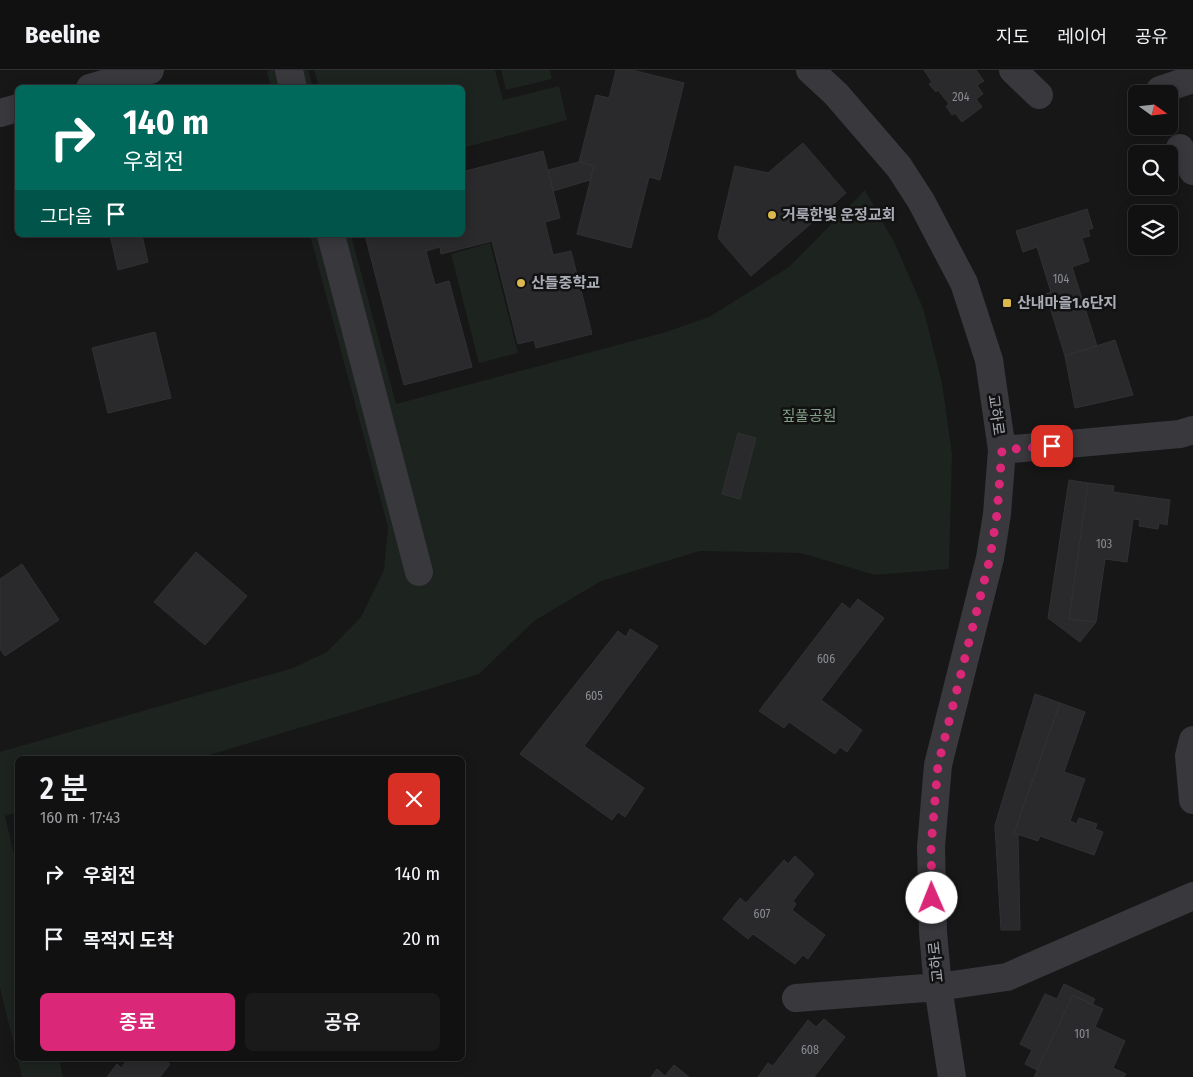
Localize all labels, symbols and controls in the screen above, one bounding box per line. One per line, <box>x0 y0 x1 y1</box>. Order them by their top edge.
text: Beeline <box>25 21 100 49</box>
text: 지도 <box>996 26 1029 48</box>
text: 레이어 <box>1057 26 1107 48</box>
text: 공유 <box>1135 26 1168 48</box>
north arrow <box>1128 85 1178 135</box>
map controls <box>1128 85 1178 255</box>
house number: 204 <box>952 90 970 104</box>
text: 140 m <box>123 101 209 143</box>
icon: right <box>40 105 105 170</box>
button: search <box>1128 145 1178 195</box>
text: 우회전 <box>123 148 184 175</box>
icon: arrive <box>102 200 130 228</box>
text: 그다음 <box>40 205 92 228</box>
button: layers <box>1128 205 1178 255</box>
place label: 거룩한빛 운정교회 <box>782 206 896 224</box>
marker: 거룩한빛 운정교회 <box>766 209 778 221</box>
house number: 104 <box>1053 272 1070 286</box>
place label: 산들중학교 <box>531 274 600 292</box>
marker: 산들중학교 <box>515 277 527 289</box>
place label: 산내마을1.6단지 <box>1017 294 1117 312</box>
marker: 산내마을1.6단지 <box>1001 297 1013 309</box>
street label: 교하로 <box>984 393 1008 437</box>
park label: 짚풀공원 <box>781 407 837 425</box>
pin <box>1031 425 1073 467</box>
icon: arrive <box>1038 432 1066 460</box>
house number: 103 <box>1096 537 1112 551</box>
house number: 606 <box>817 652 835 666</box>
house number: 605 <box>585 689 603 703</box>
text: 2 분 <box>40 771 88 807</box>
button: close <box>388 773 440 825</box>
text: 160 m · 17:43 <box>40 808 120 827</box>
icon: right <box>40 860 68 888</box>
text: 140 m <box>394 862 440 885</box>
text: 우회전 <box>83 864 135 887</box>
position arrow <box>905 871 957 923</box>
house number: 607 <box>754 907 771 921</box>
icon: arrive <box>40 925 68 953</box>
text: 20 m <box>403 927 440 950</box>
text: 목적지 도착 <box>83 929 174 952</box>
street label: 교하로 <box>925 940 947 984</box>
button: 종료 <box>40 993 235 1051</box>
button: 공유 <box>245 993 440 1051</box>
house number: 101 <box>1074 1027 1090 1041</box>
house number: 608 <box>801 1043 819 1057</box>

